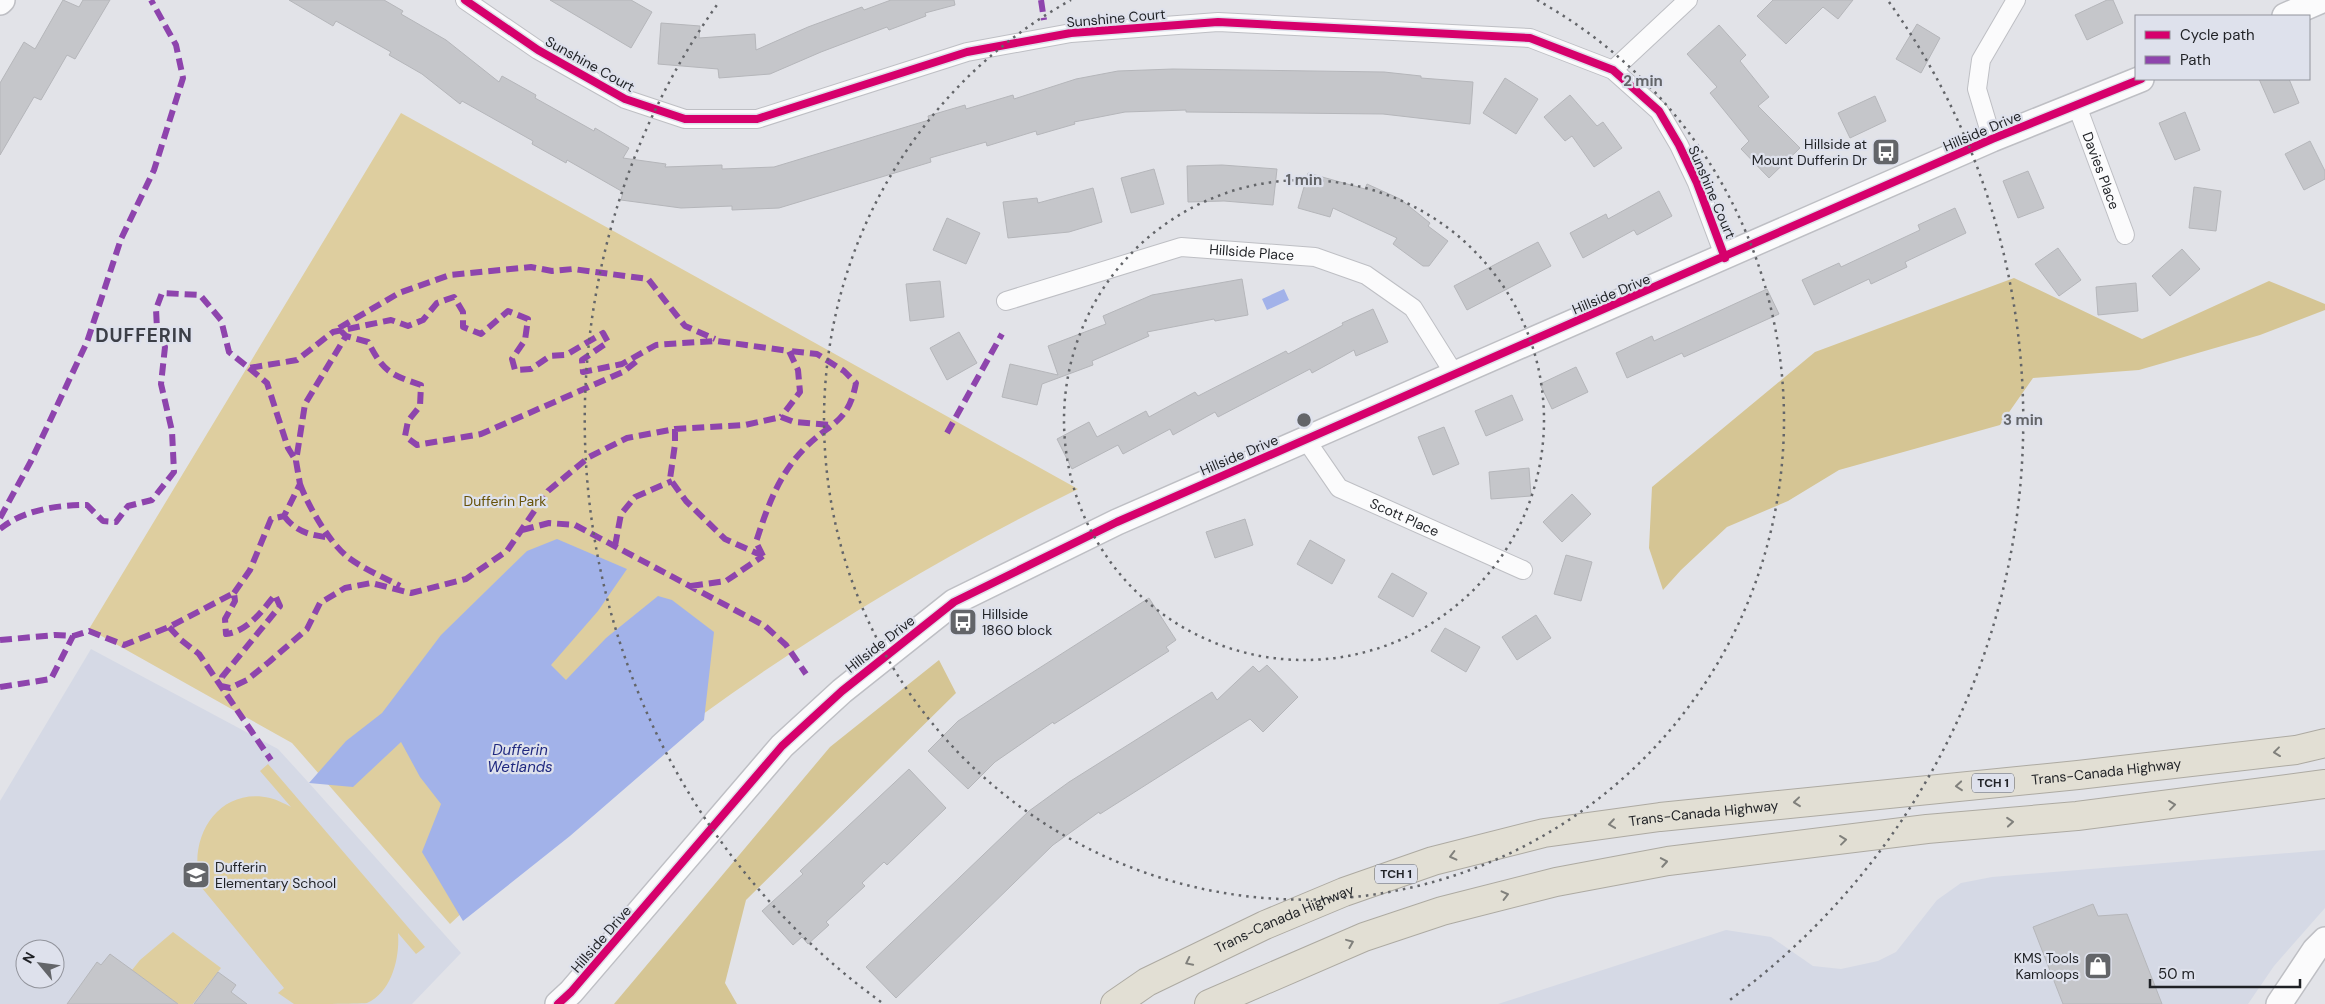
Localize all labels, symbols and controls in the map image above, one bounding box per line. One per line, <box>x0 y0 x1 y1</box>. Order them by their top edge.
street label: Sunshine Court <box>1066 5 1166 31</box>
legend <box>2135 15 2310 80</box>
text: Cycle path <box>2180 25 2255 45</box>
street label: Sunshine Court <box>542 32 638 96</box>
text: Path <box>2180 50 2211 70</box>
text: 2 min <box>1623 71 1663 91</box>
street label: Hillside Drive <box>1940 106 2024 156</box>
street label: Davies Place <box>2078 129 2124 212</box>
place label: Hillside at Mount Dufferin Dr <box>1752 135 1867 169</box>
bus stop icon: Hillside at Mount Dufferin Dr <box>1871 137 1901 167</box>
street label: Sunshine Court <box>1684 143 1740 241</box>
text: 1 min <box>1286 170 1322 190</box>
street label: Hillside Place <box>1209 240 1295 264</box>
street label: Hillside Drive <box>1569 269 1653 319</box>
district label: DUFFERIN <box>95 323 193 348</box>
text: 3 min <box>2003 410 2043 430</box>
centre of rings <box>1295 411 1313 429</box>
street label: Hillside Drive <box>1197 430 1281 480</box>
park label: Dufferin Park <box>464 492 546 510</box>
street label: Scott Place <box>1367 494 1442 540</box>
place label: Hillside 1860 block <box>982 605 1052 639</box>
bus stop icon: Hillside 1860 block <box>948 607 978 637</box>
street label: Hillside Drive <box>842 611 918 677</box>
water label: Dufferin Wetlands <box>487 740 553 777</box>
one-way arrow <box>2273 746 2281 757</box>
street label: Trans-Canada Highway <box>2031 754 2182 789</box>
road number: TCH 1 <box>1972 774 2014 792</box>
one-way arrow <box>1955 780 1963 791</box>
street label: Trans-Canada Highway <box>1628 796 1779 830</box>
one-way arrow <box>1793 797 1801 808</box>
one-way arrow <box>2168 800 2176 811</box>
one-way arrow <box>2007 817 2015 828</box>
one-way arrow <box>1608 818 1616 828</box>
one-way arrow <box>1839 835 1847 845</box>
one-way arrow <box>1449 850 1458 861</box>
one-way arrow <box>1660 857 1669 867</box>
place label: Dufferin Elementary School <box>215 858 336 892</box>
school or university icon: Dufferin Elementary School <box>181 860 211 890</box>
road number: TCH 1 <box>1375 864 1417 884</box>
street label: Trans-Canada Highway <box>1211 880 1356 957</box>
one-way arrow <box>1501 890 1510 901</box>
street label: Hillside Drive <box>567 902 635 976</box>
one-way arrow <box>1345 938 1354 949</box>
north arrow <box>15 939 65 989</box>
text: N <box>18 949 39 967</box>
place label: KMS Tools Kamloops <box>2014 949 2079 983</box>
shop icon: KMS Tools Kamloops <box>2083 951 2113 981</box>
one-way arrow <box>1185 956 1194 966</box>
scale bar <box>2150 956 2300 988</box>
text: 50 m <box>2158 964 2195 984</box>

